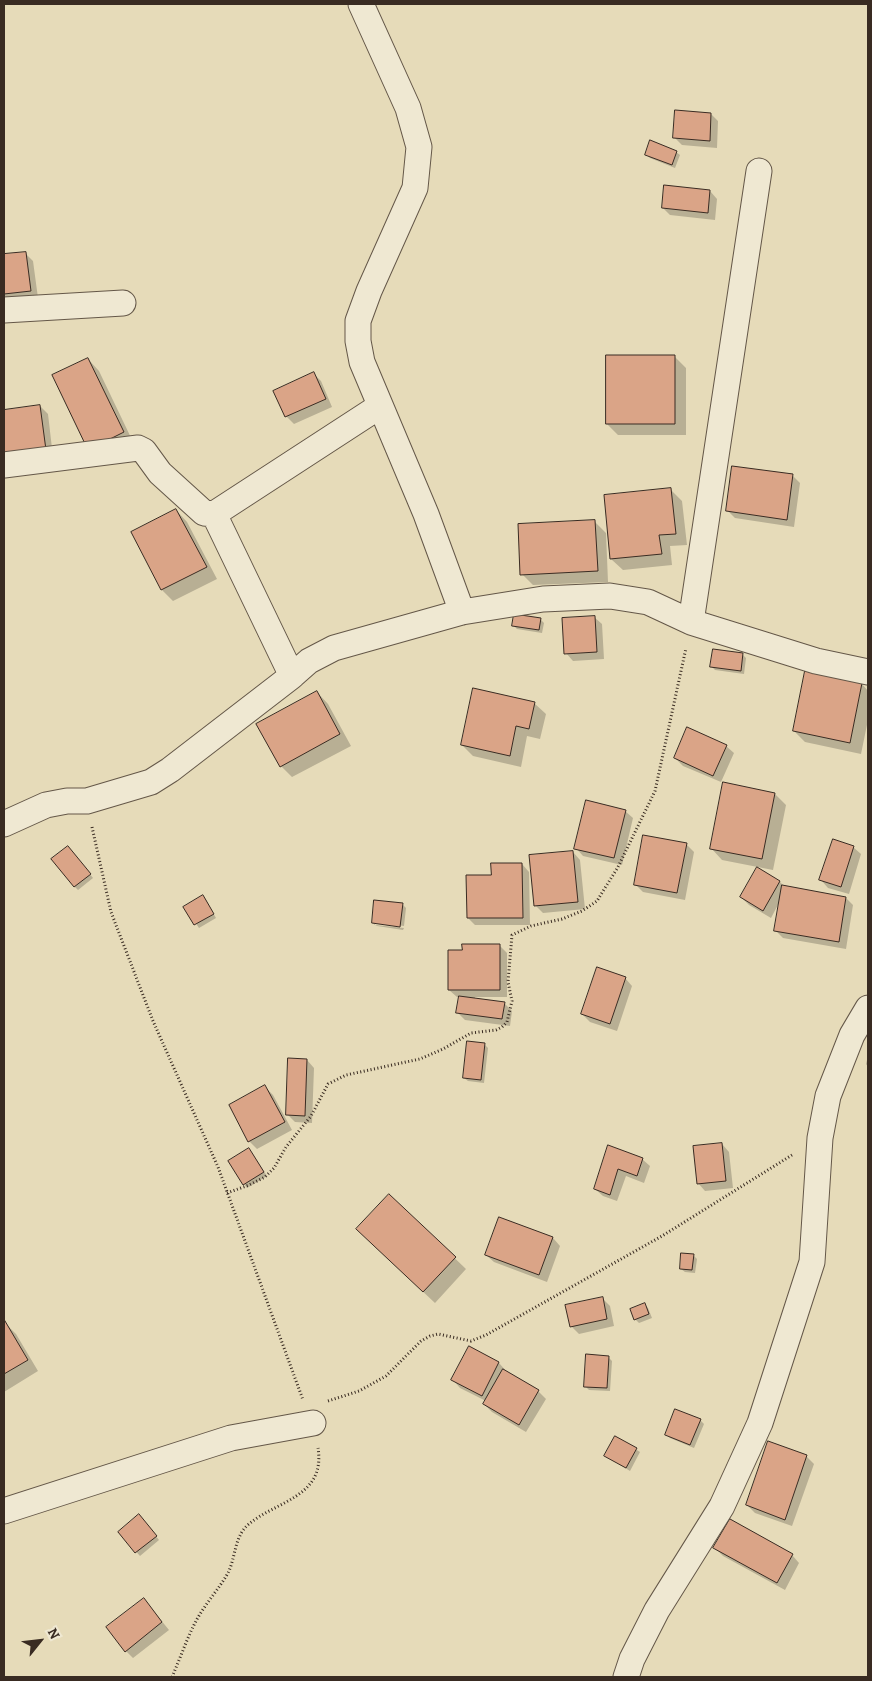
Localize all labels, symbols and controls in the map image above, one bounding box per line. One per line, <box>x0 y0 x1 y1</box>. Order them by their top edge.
north arrow <box>15 1616 65 1666</box>
text: N <box>43 1624 64 1643</box>

